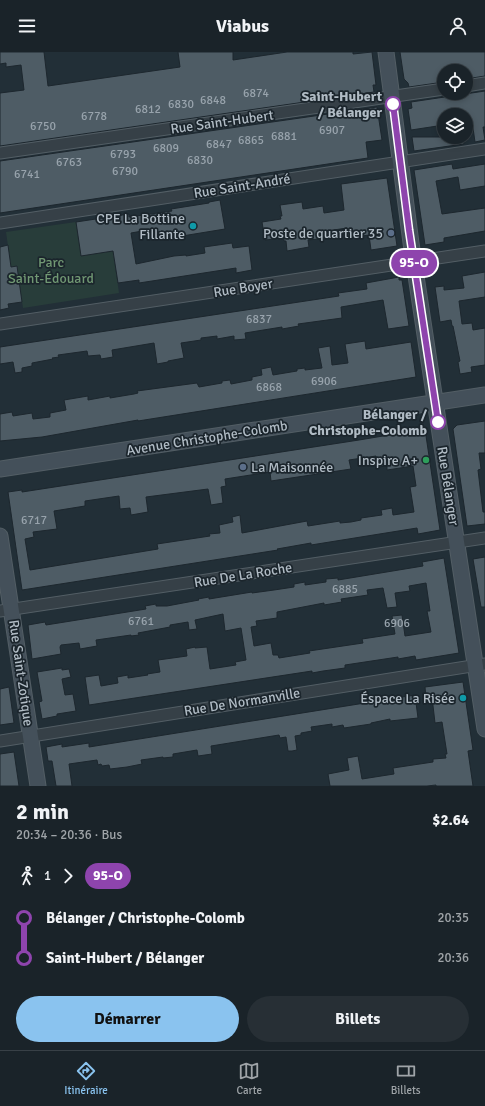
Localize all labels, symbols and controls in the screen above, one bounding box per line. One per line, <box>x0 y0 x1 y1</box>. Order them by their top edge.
icon: menu <box>16 15 38 37</box>
text: Viabus <box>216 15 269 37</box>
icon: person <box>447 15 469 37</box>
map controls <box>437 64 473 144</box>
button: locate <box>437 64 473 100</box>
house number: 6874 <box>243 86 269 101</box>
place label: Saint-Hubert / Bélanger <box>302 88 383 121</box>
house number: 6848 <box>200 93 226 108</box>
marker: Saint-Hubert / Bélanger <box>385 96 401 112</box>
house number: 6830 <box>168 97 194 112</box>
house number: 6812 <box>135 102 161 117</box>
street label: Rue Saint-Hubert <box>169 106 275 138</box>
button: layers <box>437 108 473 144</box>
house number: 6778 <box>81 109 107 124</box>
house number: 6750 <box>30 119 56 134</box>
house number: 6907 <box>319 123 345 138</box>
house number: 6881 <box>271 129 297 144</box>
house number: 6865 <box>238 133 264 148</box>
house number: 6847 <box>206 137 232 152</box>
house number: 6809 <box>153 141 179 156</box>
house number: 6793 <box>110 147 136 162</box>
house number: 6830 <box>187 153 213 168</box>
house number: 6763 <box>56 155 82 170</box>
house number: 6790 <box>112 164 138 179</box>
house number: 6741 <box>14 167 40 182</box>
street label: Rue Saint-André <box>193 170 291 202</box>
place label: CPE La Bottine Fillante <box>96 210 185 243</box>
marker: CPE La Bottine Fillante <box>188 221 198 231</box>
place label: Poste de quartier 35 <box>263 225 383 242</box>
marker: Poste de quartier 35 <box>386 228 396 238</box>
line badge: 95-O <box>386 250 442 276</box>
park label: Parc Saint-Édouard <box>8 254 94 287</box>
text: 95-O <box>399 254 429 271</box>
street label: Rue Boyer <box>212 275 275 301</box>
house number: 6837 <box>246 312 272 327</box>
house number: 6906 <box>311 374 337 389</box>
house number: 6868 <box>256 380 282 395</box>
place label: Bélanger / Christophe-Colomb <box>309 406 428 439</box>
marker: Bélanger / Christophe-Colomb <box>430 414 446 430</box>
street label: Avenue Christophe-Colomb <box>125 417 289 459</box>
street label: Rue Bélanger <box>433 445 463 528</box>
place label: Inspire A+ <box>358 452 418 469</box>
marker: Inspire A+ <box>421 455 431 465</box>
place label: La Maisonnée <box>251 459 333 476</box>
marker: La Maisonnée <box>238 462 248 472</box>
house number: 6717 <box>21 513 47 528</box>
street label: Rue De La Roche <box>193 559 293 591</box>
house number: 6885 <box>332 582 358 597</box>
house number: 6761 <box>128 614 154 629</box>
house number: 6906 <box>384 616 410 631</box>
street label: Rue Saint-Zotique <box>5 619 37 727</box>
street label: Rue De Normanville <box>183 684 301 720</box>
place label: Éspace La Risée <box>360 690 455 707</box>
marker: Éspace La Risée <box>458 693 468 703</box>
text: 2 min <box>16 798 69 825</box>
text: $2.64 <box>432 811 469 829</box>
text: 20:34 – 20:36 · Bus <box>16 827 122 843</box>
icon: walk <box>16 865 38 887</box>
icon: forward <box>57 865 79 887</box>
text: 95-O <box>93 867 123 884</box>
text: 1 <box>44 868 51 884</box>
text: Bélanger / Christophe-Colomb <box>46 909 245 927</box>
text: 20:35 <box>437 910 469 926</box>
text: Saint-Hubert / Bélanger <box>46 949 204 967</box>
text: 20:36 <box>437 950 469 966</box>
button: Démarrer <box>16 996 239 1042</box>
button: Billets <box>247 996 469 1042</box>
tab: Itinéraire <box>64 1060 108 1097</box>
tab: Carte <box>236 1060 262 1097</box>
tab: Billets <box>391 1060 421 1097</box>

